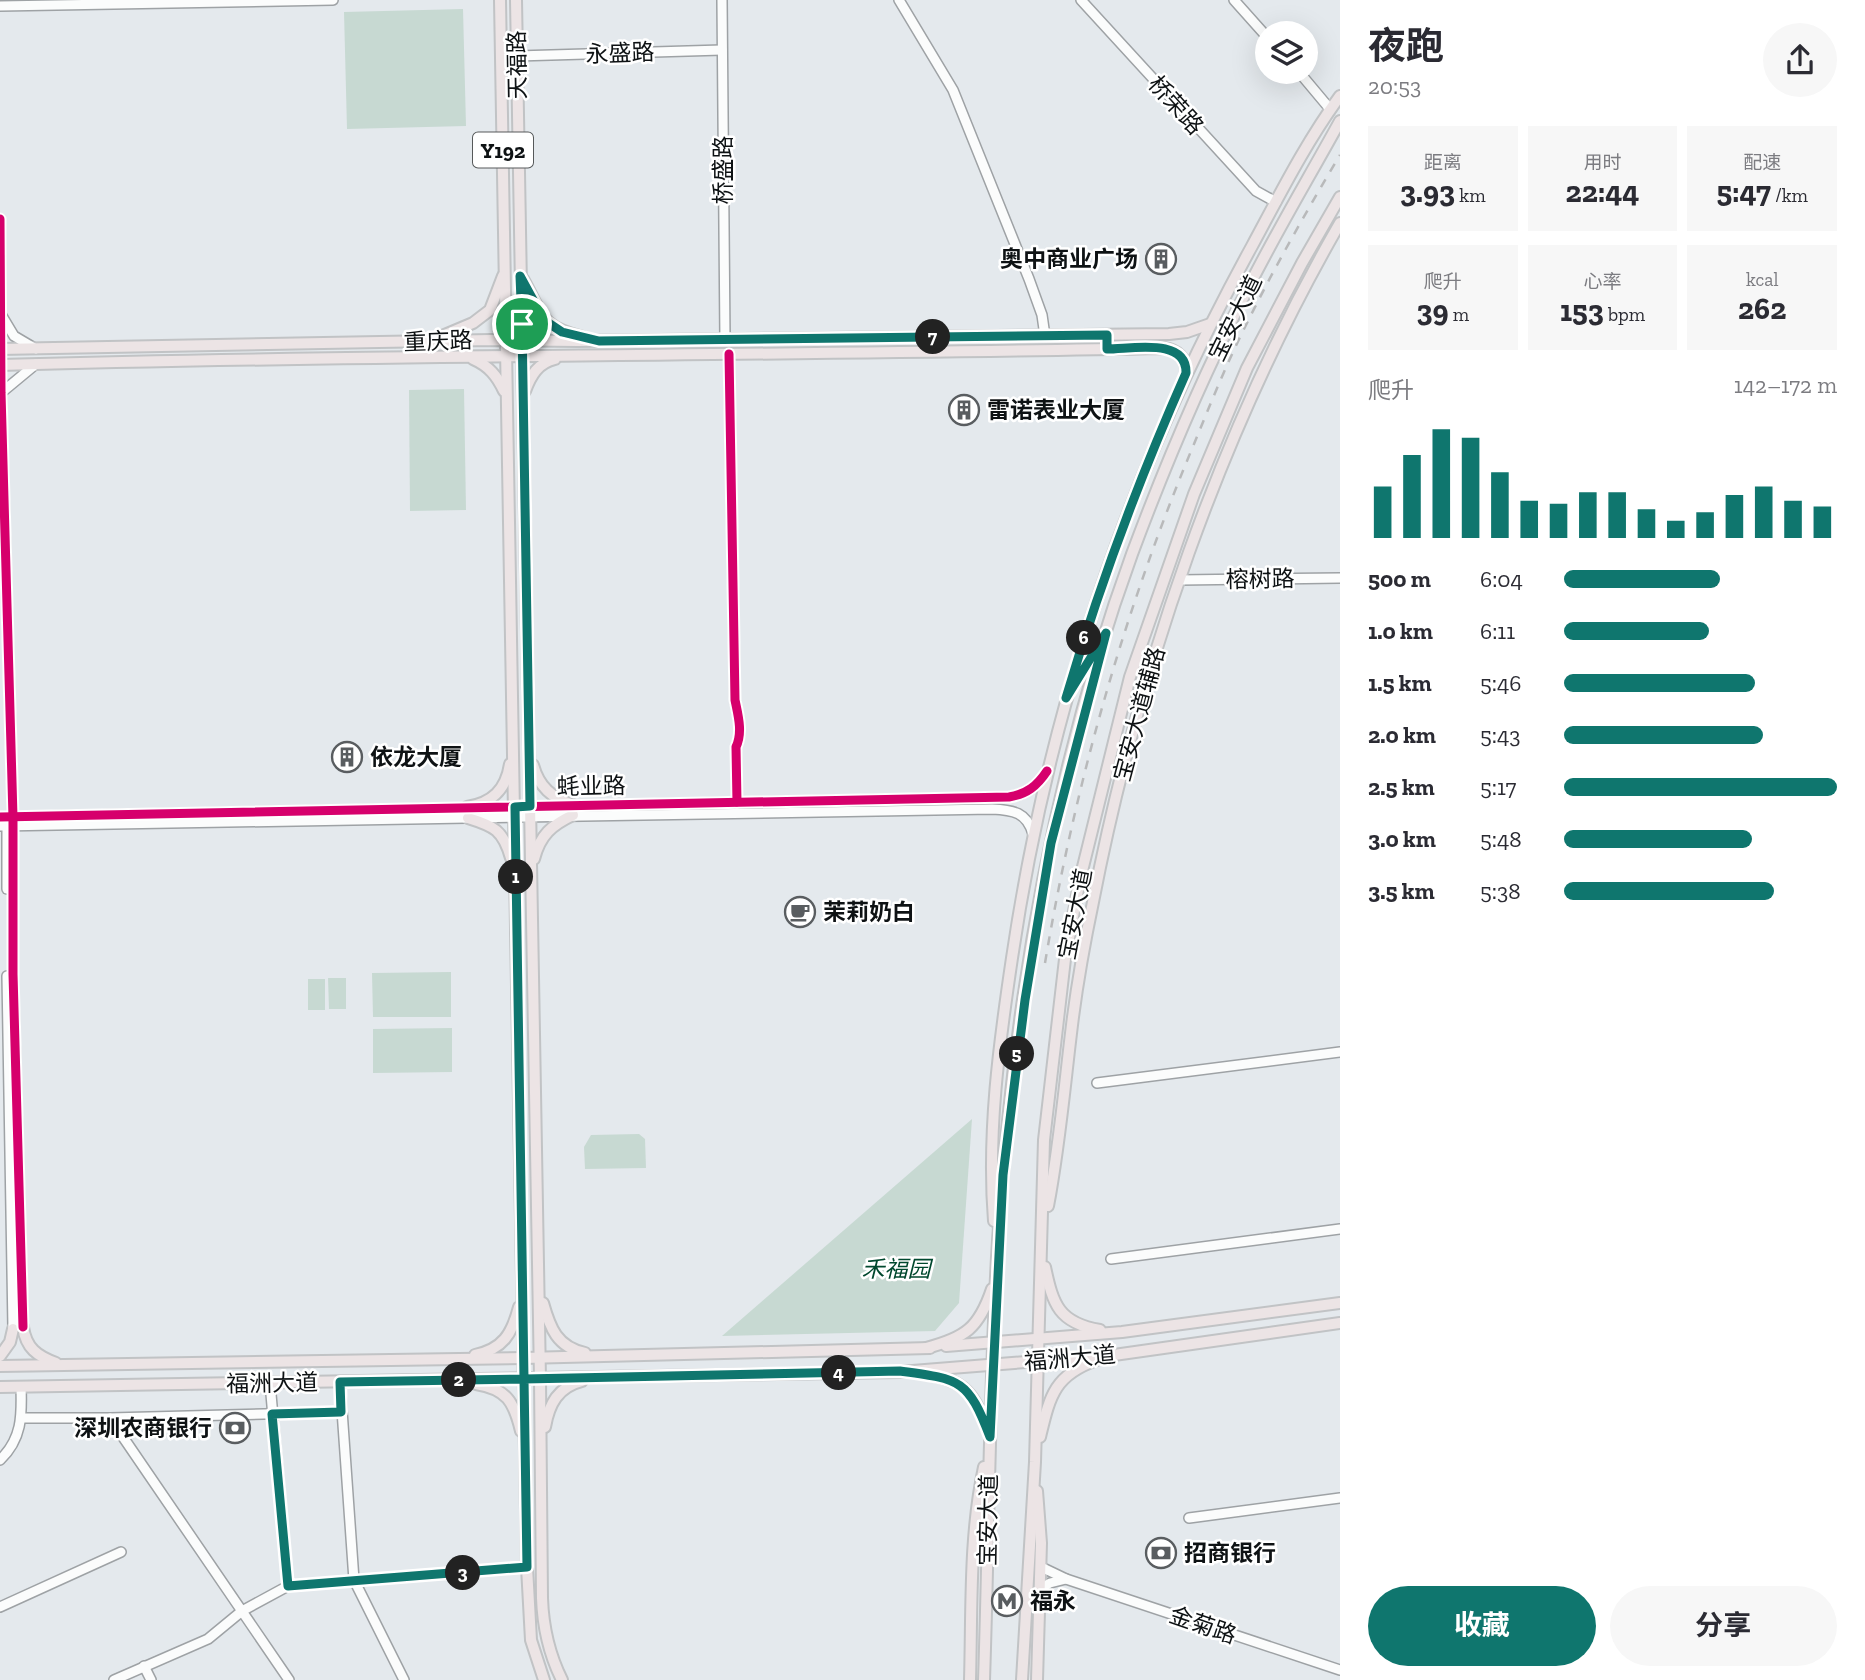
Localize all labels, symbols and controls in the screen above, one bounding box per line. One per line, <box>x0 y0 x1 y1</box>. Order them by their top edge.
map controls <box>1255 21 1318 84</box>
button: layers <box>1255 21 1318 84</box>
text: 夜跑 <box>1368 23 1444 69</box>
button: share <box>1763 23 1837 97</box>
street label: 天福路 <box>502 30 532 100</box>
street label: 永盛路 <box>585 38 655 68</box>
street label: 桥荣路 <box>1143 70 1209 140</box>
text: 20:53 <box>1368 72 1421 100</box>
road number: Y192 <box>473 132 533 168</box>
street label: 桥盛路 <box>709 136 737 205</box>
text: 距离 <box>1424 151 1462 174</box>
text: 用时 <box>1583 151 1622 174</box>
text: 配速 <box>1743 151 1781 174</box>
text: 3.93 <box>1400 174 1455 210</box>
text: 22:44 <box>1566 174 1639 210</box>
text: 5:47 <box>1716 174 1771 210</box>
text: km <box>1455 184 1486 207</box>
text: /km <box>1771 184 1808 207</box>
building icon: 奥中商业广场 <box>1144 242 1178 276</box>
place label: 奥中商业广场 <box>1000 245 1138 273</box>
text: kcal <box>1746 268 1778 291</box>
text: 爬升 <box>1424 270 1462 293</box>
text: 心率 <box>1583 270 1622 293</box>
street label: 宝安大道 <box>1202 271 1268 365</box>
text: 262 <box>1738 291 1786 327</box>
text: 39 <box>1416 293 1448 329</box>
text: 153 <box>1560 293 1604 329</box>
pin <box>492 294 552 354</box>
text: m <box>1448 303 1469 326</box>
text: bpm <box>1604 303 1645 326</box>
icon: arrive <box>503 305 541 343</box>
pin: 7 <box>916 320 950 354</box>
text: 7 <box>928 325 937 348</box>
street label: 重庆路 <box>403 326 473 356</box>
text: 142–172 m <box>1734 371 1837 399</box>
text: 爬升 <box>1368 376 1414 404</box>
building icon: 雷诺表业大厦 <box>947 393 981 427</box>
place label: 雷诺表业大厦 <box>987 396 1125 424</box>
street label: 榕树路 <box>1225 564 1295 594</box>
text: 500 m <box>1368 565 1431 593</box>
text: 6:04 <box>1480 565 1523 593</box>
text: 1.0 km <box>1368 617 1433 645</box>
text: 6:11 <box>1480 617 1515 645</box>
pin: 6 <box>1066 620 1102 656</box>
text: 6 <box>1078 626 1089 649</box>
street label: 宝安大道辅路 <box>1108 644 1170 784</box>
text: 1.5 km <box>1368 669 1432 697</box>
text: 5:46 <box>1480 669 1522 697</box>
text: 2.0 km <box>1368 721 1436 749</box>
text: 5:43 <box>1480 721 1521 749</box>
building icon: 依龙大厦 <box>330 740 364 774</box>
place label: 依龙大厦 <box>370 743 462 771</box>
street label: 蚝业路 <box>556 771 626 801</box>
text: 2.5 km <box>1368 773 1435 801</box>
text: 5:17 <box>1480 773 1516 801</box>
text: 3.0 km <box>1368 825 1436 853</box>
text: 5:48 <box>1480 825 1522 853</box>
pin: 1 <box>498 860 534 894</box>
text: 1 <box>512 865 519 888</box>
street label: 宝安大道 <box>1052 866 1098 962</box>
text: 3.5 km <box>1368 877 1435 905</box>
text: 5:38 <box>1480 877 1521 905</box>
cafe icon: 茉莉奶白 <box>783 895 817 929</box>
place label: 茉莉奶白 <box>823 898 915 926</box>
pin: 5 <box>1000 1036 1034 1072</box>
text: 5 <box>1012 1042 1021 1065</box>
park label: 禾福园 <box>862 1255 934 1283</box>
street label: 福洲大道 <box>1023 1340 1117 1376</box>
pin: 4 <box>822 1356 856 1390</box>
text: 4 <box>833 1361 844 1384</box>
pin: 2 <box>442 1362 476 1398</box>
street label: 福洲大道 <box>226 1368 318 1398</box>
text: 2 <box>453 1368 464 1391</box>
bank icon: 深圳农商银行 <box>218 1411 252 1445</box>
place label: 深圳农商银行 <box>74 1414 212 1442</box>
street label: 宝安大道 <box>973 1474 1003 1566</box>
bank icon: 招商银行 <box>1144 1536 1178 1570</box>
place label: 招商银行 <box>1184 1539 1276 1567</box>
pin: 3 <box>446 1556 480 1590</box>
text: 3 <box>457 1561 468 1584</box>
metro station icon: 福永 <box>990 1584 1024 1618</box>
button: 收藏 <box>1368 1586 1596 1666</box>
button: 分享 <box>1610 1586 1837 1666</box>
place label: 福永 <box>1030 1587 1076 1615</box>
street label: 金菊路 <box>1166 1601 1240 1649</box>

